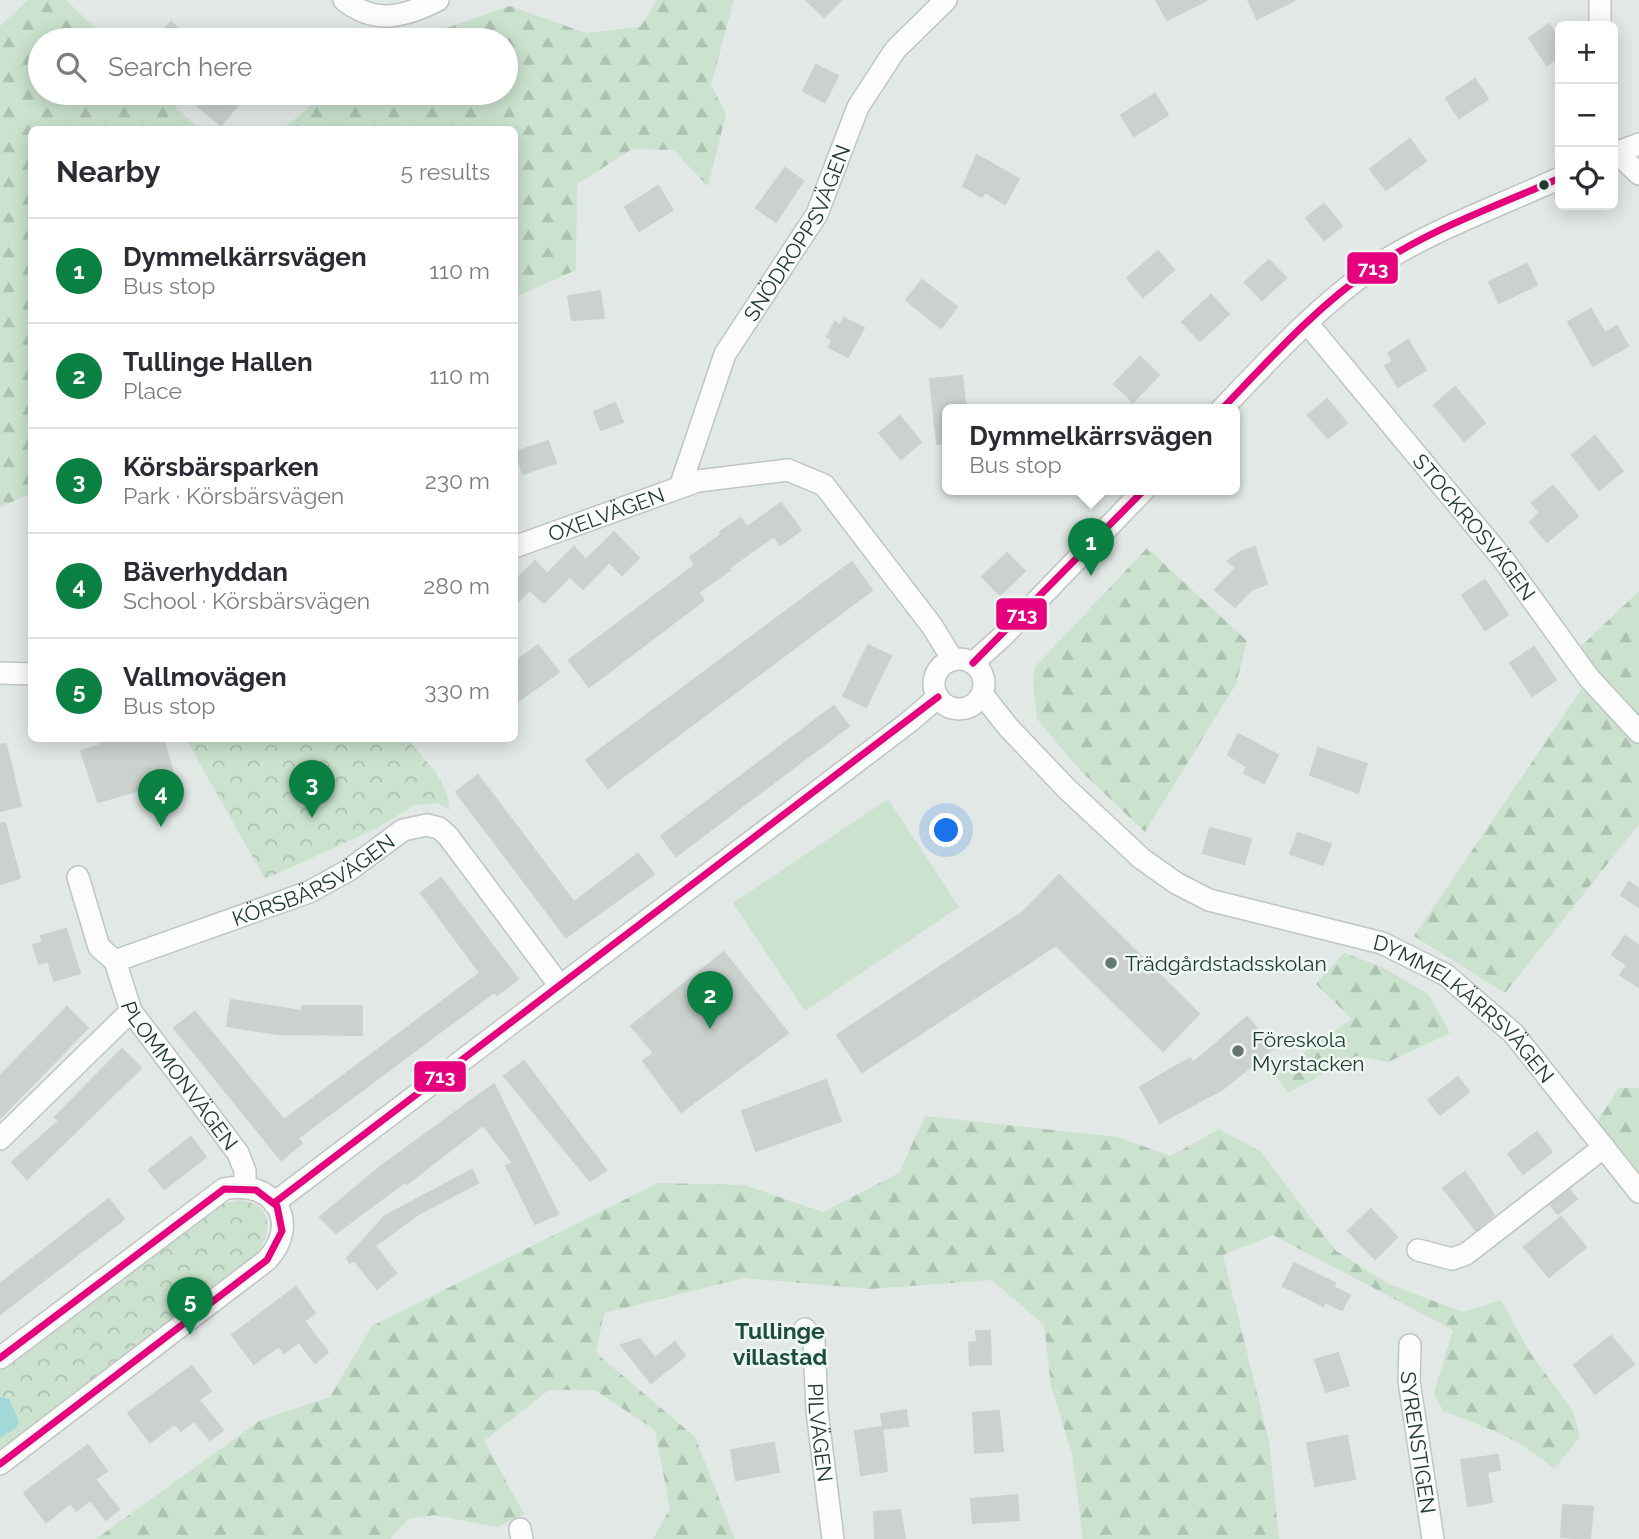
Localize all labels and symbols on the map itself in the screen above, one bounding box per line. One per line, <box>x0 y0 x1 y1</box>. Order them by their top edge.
street label: SNÖDROPPSVÄGEN <box>738 141 855 325</box>
unlabelled marker <box>1537 178 1551 192</box>
line badge: 713 <box>1346 251 1399 285</box>
text: 713 <box>1358 257 1388 279</box>
street label: STOCKROSVÄGEN <box>1408 448 1541 605</box>
street label: OXELVÄGEN <box>545 482 668 546</box>
pin: 1 <box>1068 518 1114 576</box>
line badge: 713 <box>995 597 1048 631</box>
text: 713 <box>1007 603 1037 625</box>
pin: 3 <box>289 760 335 818</box>
pin: 4 <box>138 769 184 827</box>
your location <box>929 813 963 847</box>
street label: KÖRSBÄRSVÄGEN <box>229 828 399 931</box>
street label: DYMMELKÄRRSVÄGEN <box>1371 929 1560 1087</box>
place label: Trädgårdstadsskolan <box>1125 951 1327 976</box>
marker: Trädgårdstadsskolan <box>1103 955 1119 971</box>
pin: 2 <box>687 971 733 1029</box>
street label: PLOMMONVÄGEN <box>116 998 244 1155</box>
place label: Föreskola Myrstacken <box>1252 1027 1364 1076</box>
marker: Föreskola Myrstacken <box>1230 1043 1246 1059</box>
line badge: 713 <box>413 1060 467 1093</box>
text: 713 <box>425 1065 455 1087</box>
pin: 5 <box>167 1277 213 1335</box>
district label: Tullinge villastad <box>733 1317 827 1370</box>
street label: SYRENSTIGEN <box>1396 1371 1441 1515</box>
street label: PILVÄGEN <box>803 1383 838 1483</box>

